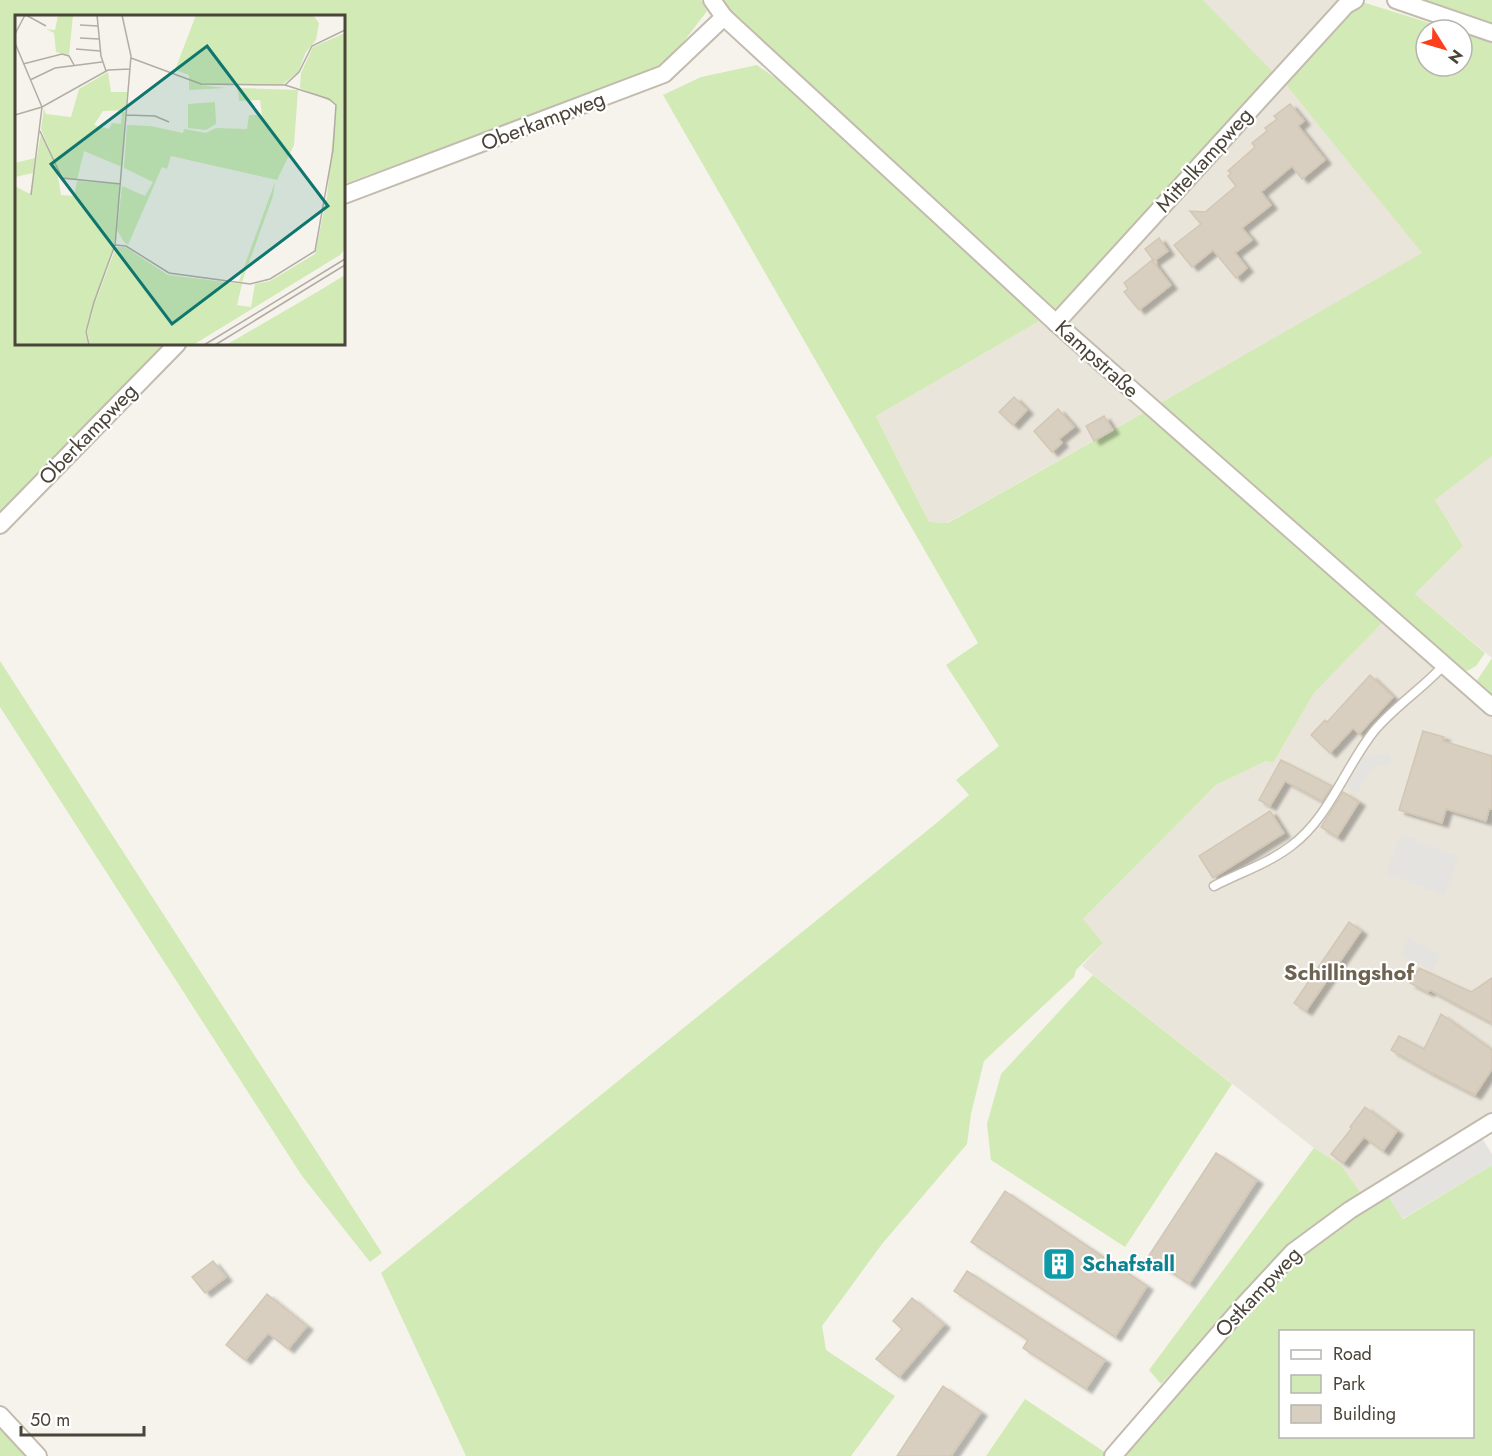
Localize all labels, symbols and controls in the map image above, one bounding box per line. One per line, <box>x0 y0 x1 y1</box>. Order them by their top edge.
inset map <box>15 15 345 345</box>
north arrow <box>1414 18 1474 78</box>
text: N <box>1443 45 1469 69</box>
street label: Oberkampweg <box>477 84 609 158</box>
street label: Mittelkampweg <box>1149 101 1259 219</box>
street label: Kampstraße <box>1048 313 1146 405</box>
street label: Oberkampweg <box>32 377 144 491</box>
district label: Schillingshof <box>1284 956 1416 988</box>
street label: Ostkampweg <box>1208 1240 1308 1344</box>
building icon: Schafstall <box>1041 1246 1077 1282</box>
place label: Schafstall <box>1082 1249 1175 1279</box>
legend <box>1279 1330 1474 1438</box>
text: Road <box>1333 1341 1372 1367</box>
text: Park <box>1333 1371 1365 1397</box>
scale bar <box>21 1399 144 1437</box>
text: Building <box>1333 1401 1396 1427</box>
text: 50 m <box>30 1407 70 1433</box>

